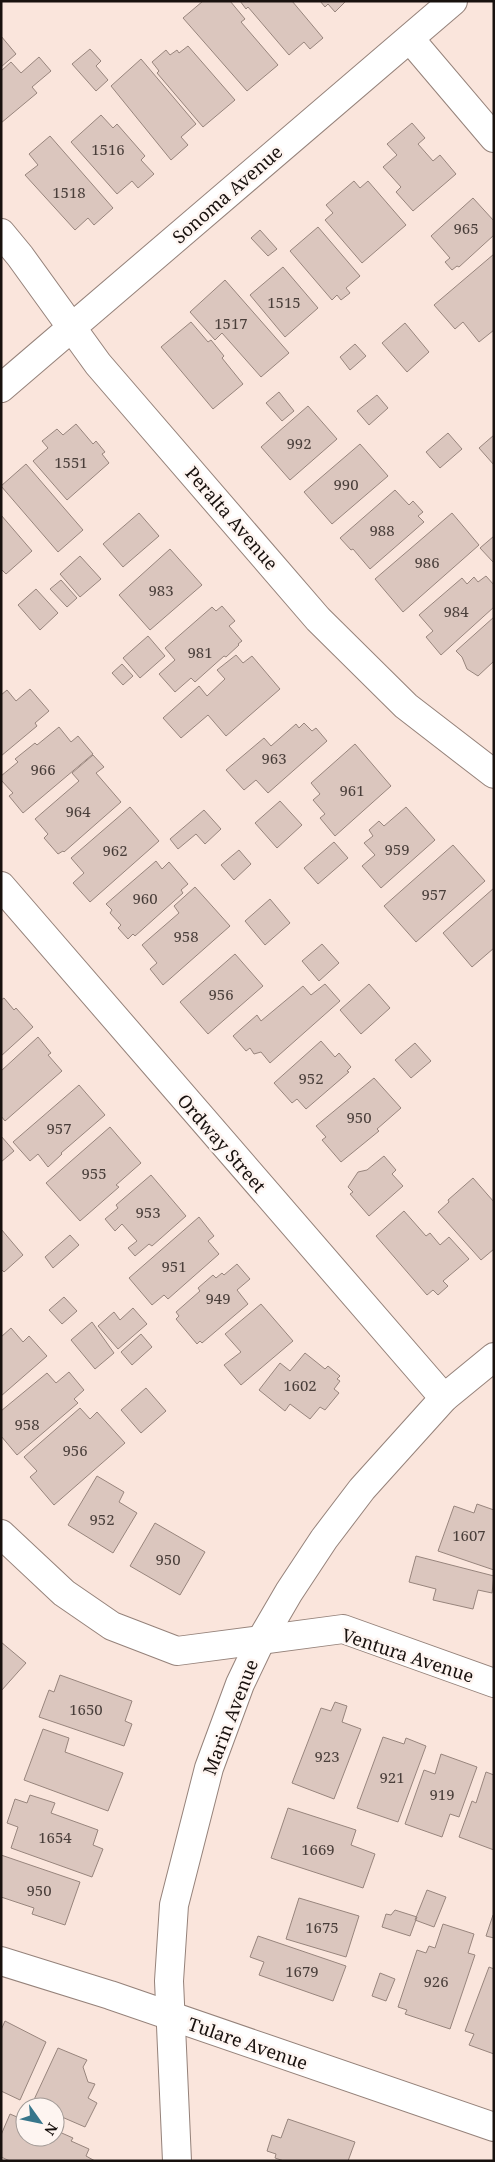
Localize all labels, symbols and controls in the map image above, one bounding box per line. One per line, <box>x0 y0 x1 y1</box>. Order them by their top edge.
house number: 1516 <box>91 139 125 159</box>
street label: Sonoma Avenue <box>167 140 287 248</box>
house number: 1518 <box>52 182 86 202</box>
house number: 965 <box>453 218 479 238</box>
house number: 1515 <box>267 292 301 312</box>
house number: 1517 <box>214 313 248 333</box>
house number: 992 <box>286 433 312 453</box>
house number: 1551 <box>54 452 88 472</box>
street label: Peralta Avenue <box>180 461 284 575</box>
house number: 990 <box>333 474 359 494</box>
house number: 988 <box>369 520 395 540</box>
house number: 986 <box>414 552 440 572</box>
house number: 983 <box>148 580 174 600</box>
house number: 984 <box>443 601 469 621</box>
house number: 981 <box>187 642 213 662</box>
house number: 963 <box>261 748 287 768</box>
house number: 966 <box>30 759 56 779</box>
house number: 961 <box>339 780 365 800</box>
house number: 964 <box>65 801 91 821</box>
house number: 959 <box>384 839 410 859</box>
house number: 962 <box>102 840 128 860</box>
house number: 957 <box>421 884 447 904</box>
house number: 960 <box>132 888 158 908</box>
house number: 958 <box>173 926 199 946</box>
house number: 956 <box>208 984 234 1004</box>
house number: 952 <box>298 1068 324 1088</box>
street label: Ordway Street <box>173 1089 271 1197</box>
house number: 950 <box>346 1107 372 1127</box>
house number: 957 <box>46 1118 72 1138</box>
house number: 955 <box>81 1163 107 1183</box>
house number: 953 <box>135 1202 161 1222</box>
house number: 951 <box>161 1256 187 1276</box>
house number: 949 <box>205 1288 231 1308</box>
house number: 1602 <box>283 1375 317 1395</box>
house number: 958 <box>14 1414 40 1434</box>
house number: 956 <box>62 1440 88 1460</box>
house number: 952 <box>89 1509 115 1529</box>
house number: 1607 <box>452 1525 486 1545</box>
house number: 950 <box>155 1549 181 1569</box>
street label: Ventura Avenue <box>339 1622 477 1688</box>
street label: Marin Avenue <box>197 1656 263 1778</box>
house number: 1650 <box>69 1699 103 1719</box>
house number: 923 <box>314 1746 340 1766</box>
house number: 921 <box>379 1767 405 1787</box>
house number: 919 <box>429 1784 455 1804</box>
house number: 1654 <box>38 1827 72 1847</box>
house number: 1669 <box>301 1839 335 1859</box>
house number: 950 <box>26 1880 52 1900</box>
house number: 1675 <box>305 1917 339 1937</box>
house number: 1679 <box>285 1961 319 1981</box>
house number: 926 <box>423 1971 449 1991</box>
street label: Tulare Avenue <box>185 2011 311 2075</box>
north arrow <box>15 2097 65 2147</box>
text: N <box>40 2120 62 2139</box>

